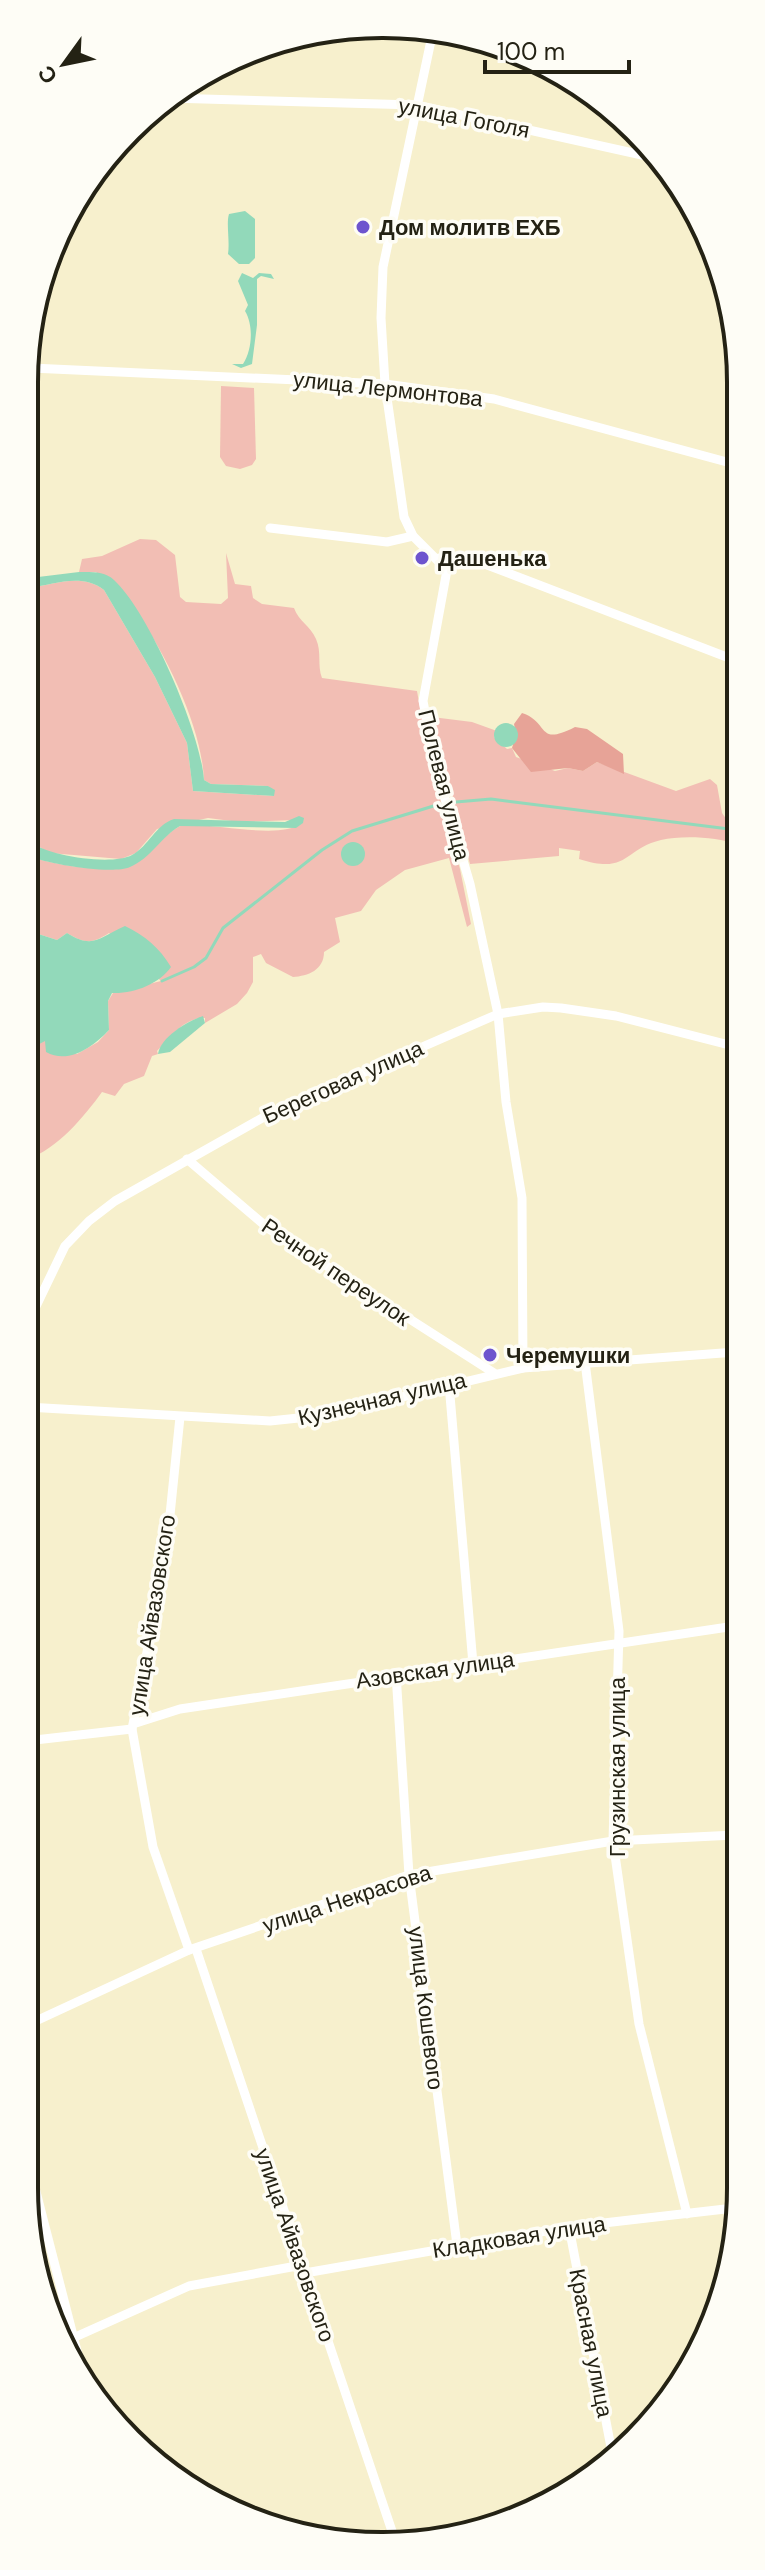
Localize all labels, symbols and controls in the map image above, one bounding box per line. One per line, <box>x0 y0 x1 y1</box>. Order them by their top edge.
north arrow <box>24 24 104 104</box>
scale bar <box>485 24 629 74</box>
text: 100 m <box>497 36 565 67</box>
text: С <box>31 60 64 89</box>
street label: улица Гоголя <box>396 91 532 145</box>
place label: Дом молитв ЕХБ <box>379 213 561 242</box>
marker: Дом молитв ЕХБ <box>354 218 372 236</box>
street label: улица Лермонтова <box>292 365 485 413</box>
place label: Дашенька <box>438 544 547 573</box>
marker: Дашенька <box>413 549 431 567</box>
street label: Полевая улица <box>411 707 477 864</box>
street label: Береговая улица <box>258 1033 429 1130</box>
street label: Речной переулок <box>256 1212 416 1333</box>
place label: Черемушки <box>506 1341 630 1370</box>
marker: Черемушки <box>481 1346 499 1364</box>
street label: Кузнечная улица <box>295 1365 470 1432</box>
street label: улица Айвазовского <box>122 1512 182 1718</box>
street label: Азовская улица <box>354 1644 517 1695</box>
street label: Грузинская улица <box>603 1676 632 1857</box>
street label: улица Некрасова <box>259 1858 436 1940</box>
street label: улица Кошевого <box>402 1924 450 2092</box>
street label: улица Айвазовского <box>248 2144 342 2346</box>
street label: Кладковая улица <box>430 2209 608 2265</box>
street label: Красная улица <box>562 2266 620 2421</box>

